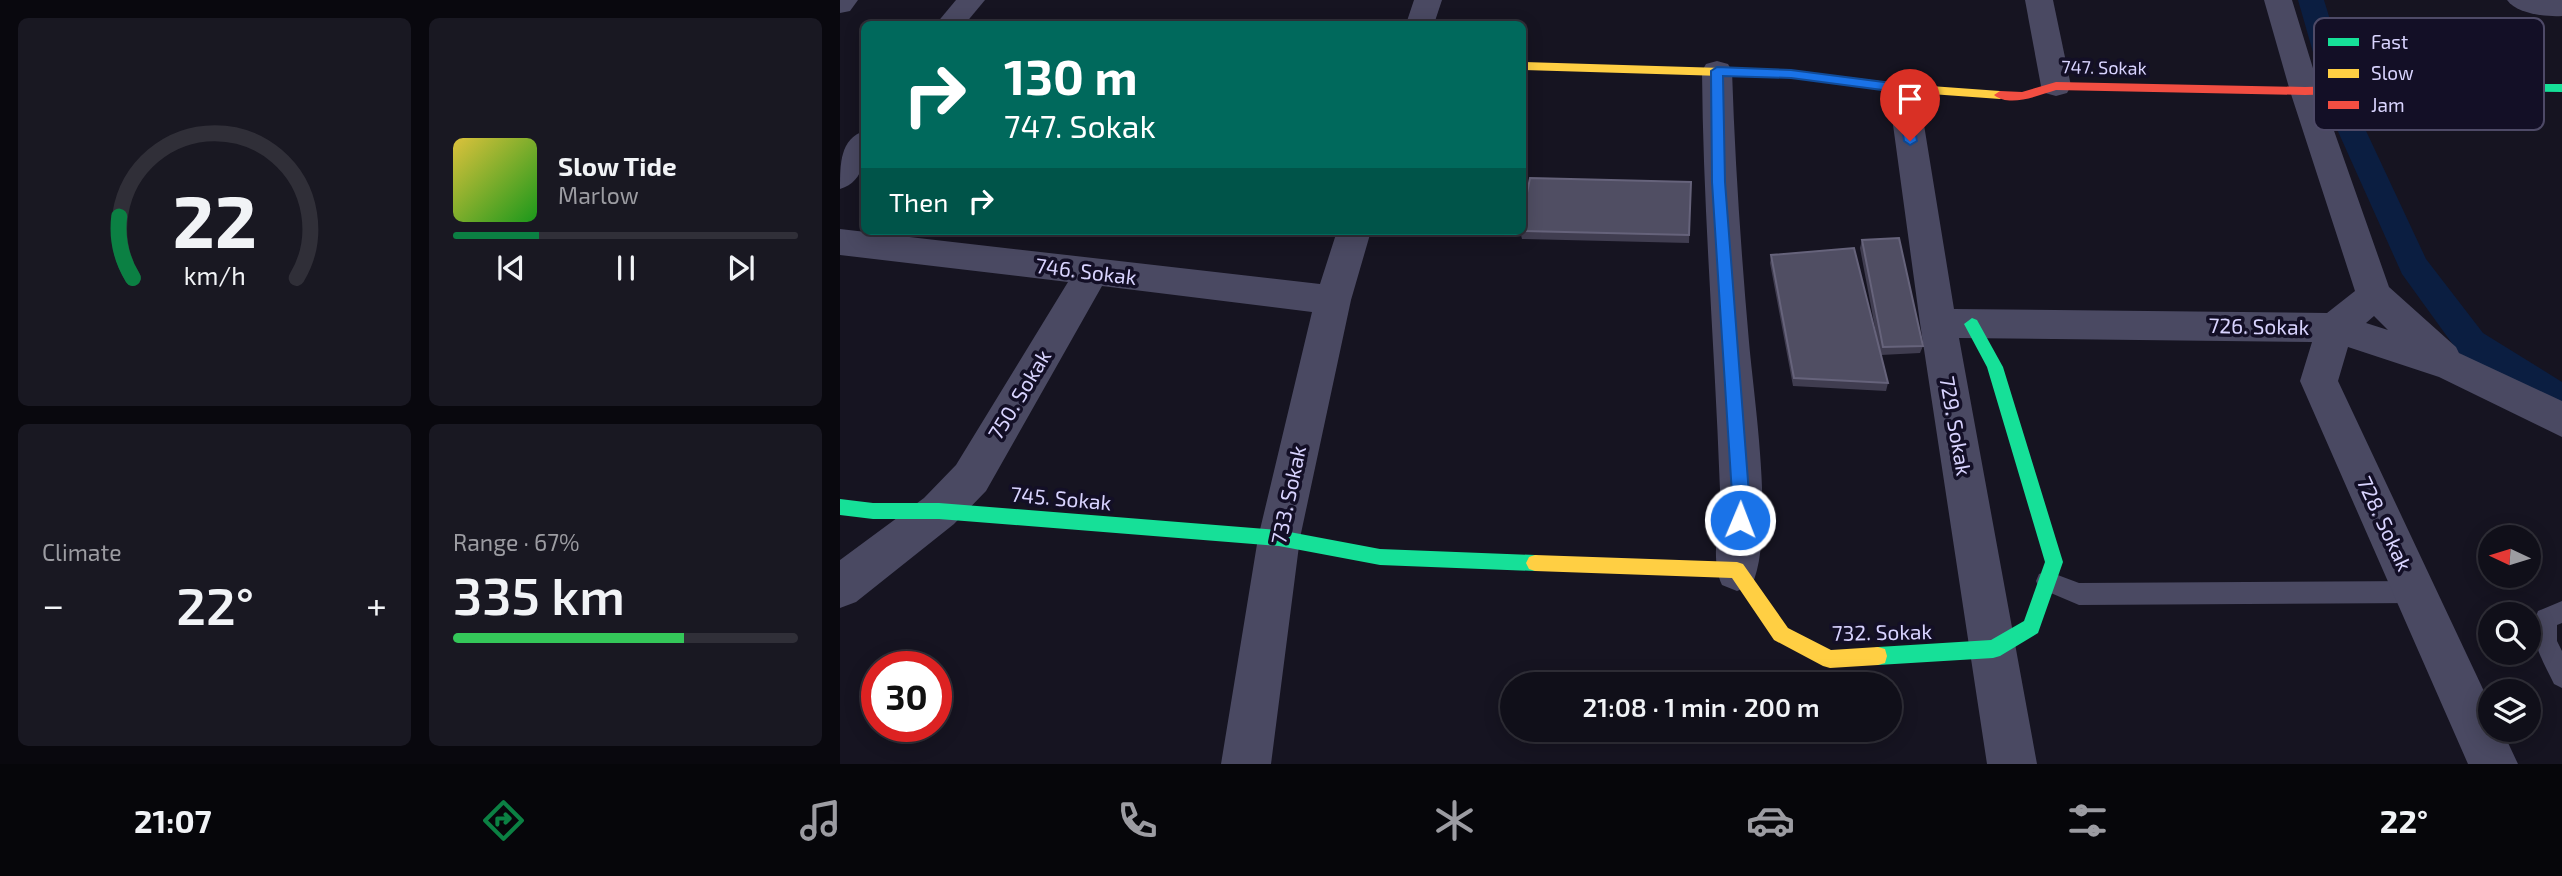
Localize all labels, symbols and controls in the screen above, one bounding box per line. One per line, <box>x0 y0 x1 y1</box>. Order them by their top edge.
legend <box>2314 18 2544 130</box>
text: Fast <box>2371 30 2408 53</box>
text: 130 m <box>1004 46 1138 105</box>
icon: right <box>889 49 980 140</box>
street label: 747. Sokak <box>2061 55 2147 79</box>
text: Slow <box>2371 61 2414 84</box>
pin <box>1880 69 1940 141</box>
icon: arrive <box>1891 80 1929 118</box>
text: Jam <box>2371 93 2405 116</box>
text: 747. Sokak <box>1004 106 1156 144</box>
text: Slow Tide <box>558 150 677 181</box>
text: 22 <box>172 176 257 264</box>
text: Marlow <box>558 181 639 209</box>
icon: right <box>962 182 1000 220</box>
text: Then <box>889 186 948 217</box>
icon: previous <box>492 249 530 287</box>
icon: pause <box>607 249 645 287</box>
icon: next <box>722 249 760 287</box>
street label: 746. Sokak <box>1034 252 1139 289</box>
text: km/h <box>183 260 246 290</box>
street label: 726. Sokak <box>2208 312 2310 339</box>
street label: 750. Sokak <box>982 344 1056 444</box>
street label: 729. Sokak <box>1935 374 1978 478</box>
street label: 733. Sokak <box>1265 443 1310 546</box>
street label: 728. Sokak <box>2353 472 2418 575</box>
street label: 745. Sokak <box>1010 481 1113 514</box>
position arrow <box>1703 483 1777 557</box>
north arrow <box>2478 525 2541 588</box>
map controls <box>2478 525 2541 742</box>
text: Range · 67% <box>453 528 579 556</box>
text: Climate <box>42 538 122 566</box>
text: 335 km <box>453 563 625 625</box>
text: 22° <box>176 573 254 635</box>
text: − <box>42 581 64 627</box>
text: + <box>366 581 387 627</box>
button: search <box>2478 602 2541 665</box>
street label: 732. Sokak <box>1832 618 1933 645</box>
speed limit sign: 30 <box>861 651 952 742</box>
button: layers <box>2478 679 2541 742</box>
text: 21:08 · 1 min · 200 m <box>1582 691 1820 722</box>
icon: directions <box>479 796 528 845</box>
icon: music <box>796 796 845 845</box>
icon: phone <box>1113 796 1162 845</box>
icon: climate <box>1430 796 1479 845</box>
icon: car <box>1746 796 1795 845</box>
icon: filters <box>2063 796 2112 845</box>
text: 21:07 <box>134 801 212 839</box>
text: 22° <box>2380 801 2428 839</box>

